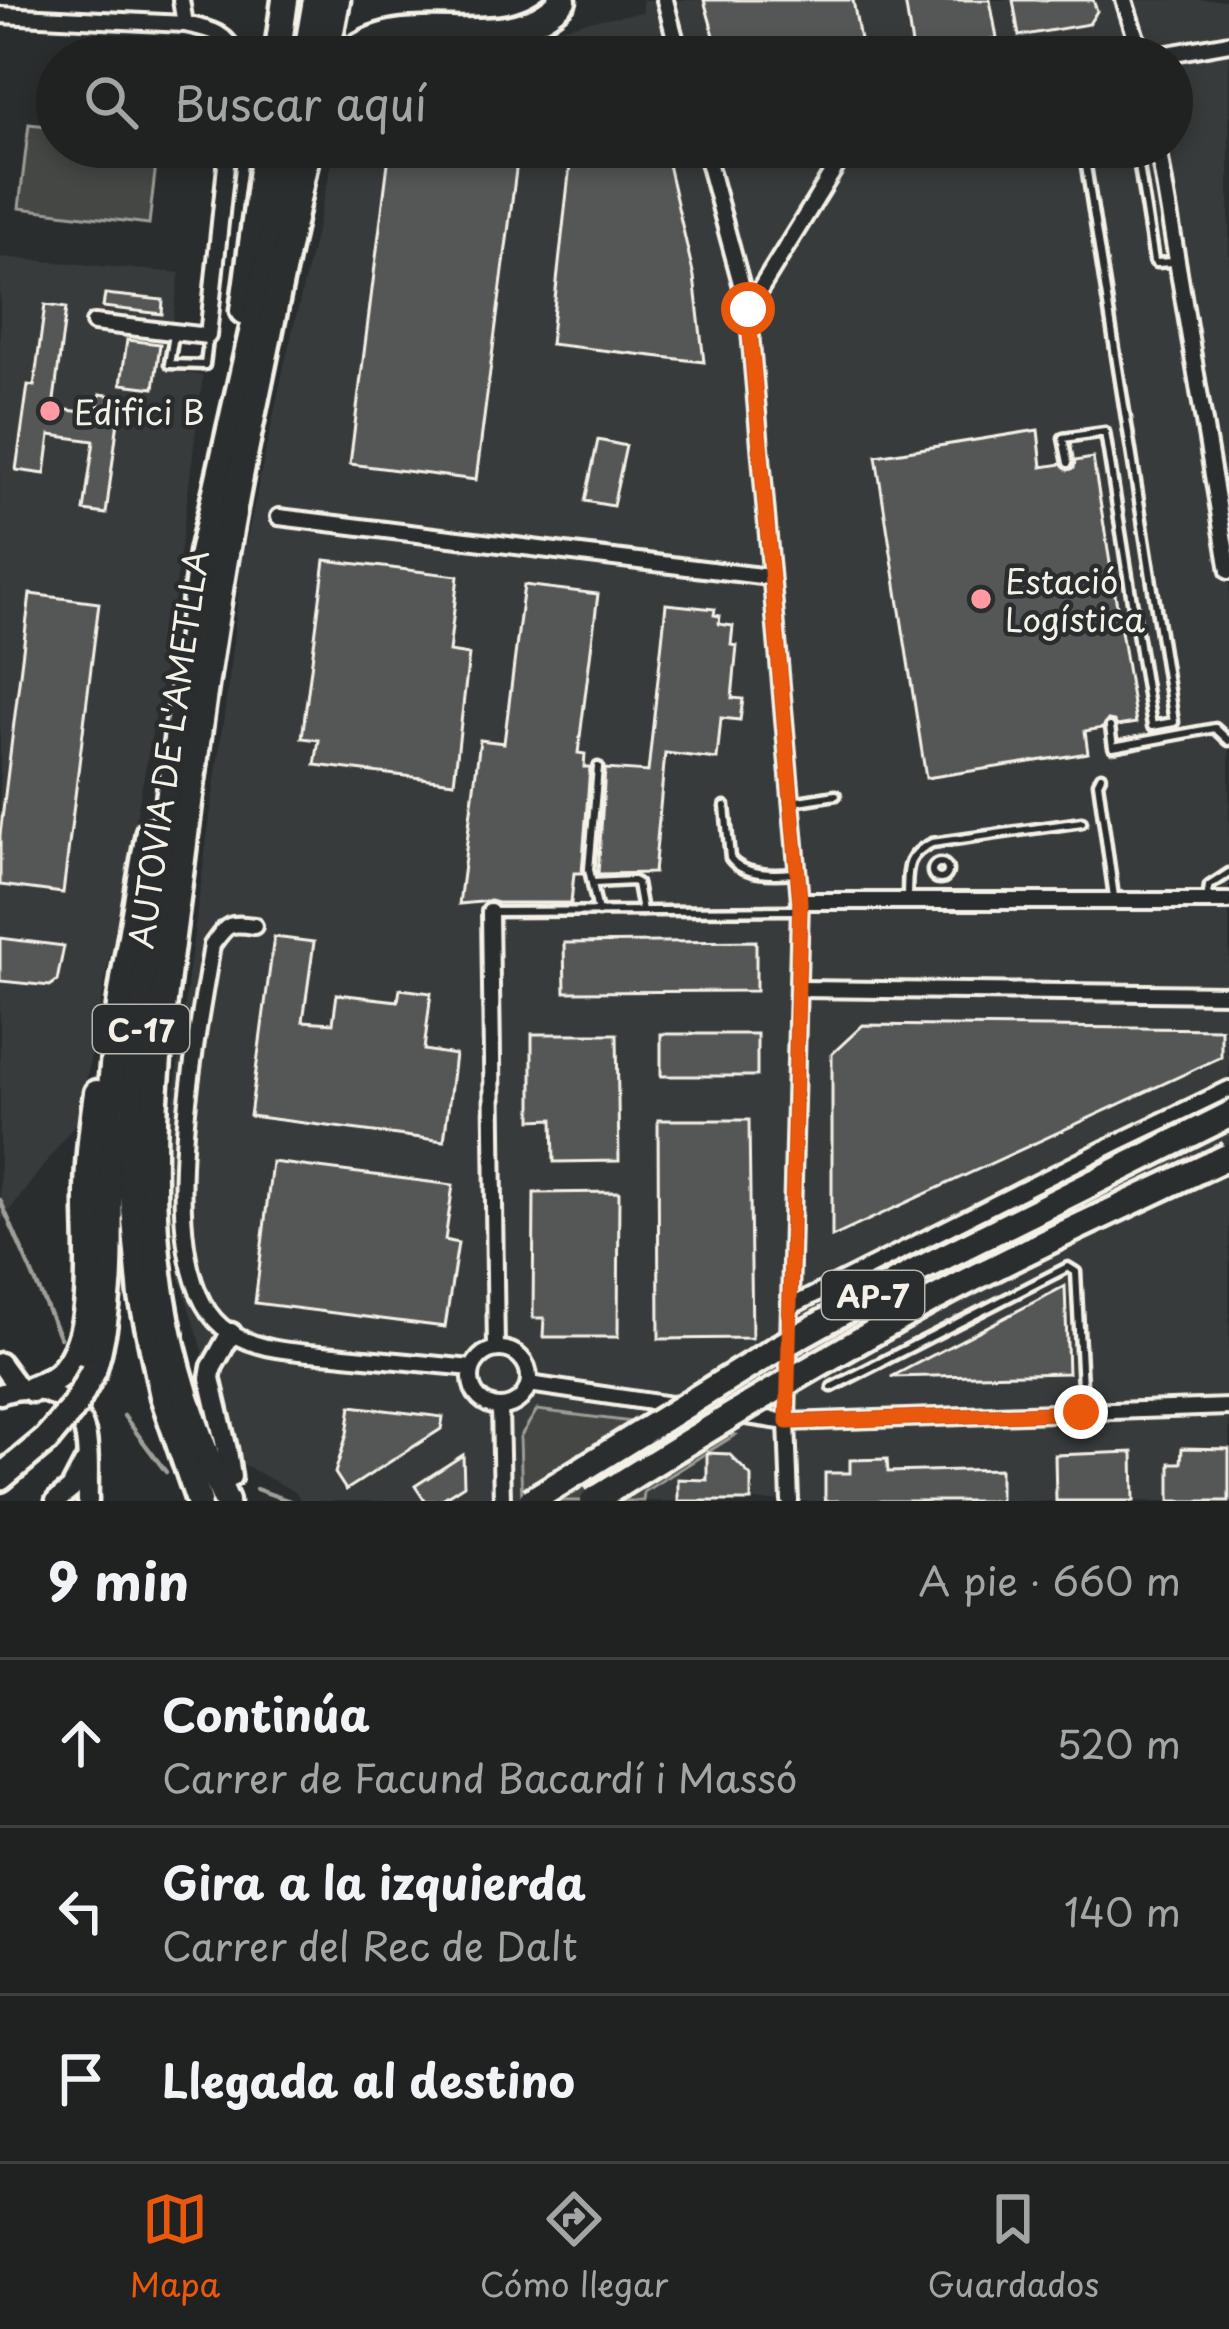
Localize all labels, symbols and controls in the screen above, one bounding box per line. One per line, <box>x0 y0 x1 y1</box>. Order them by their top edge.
search box <box>36 36 1193 168</box>
text: Buscar aquí <box>174 68 427 136</box>
icon: search <box>78 69 144 135</box>
route start <box>721 282 775 336</box>
place label: Edifici B <box>74 386 205 436</box>
marker: Edifici B <box>37 398 63 424</box>
street label: AUTOVIA DE L'AMETLLA <box>114 547 220 951</box>
place label: Estació Logística <box>1005 555 1145 643</box>
marker: Estació Logística <box>968 586 994 612</box>
road number: C-17 <box>93 1005 189 1053</box>
road number: AP-7 <box>822 1271 924 1319</box>
route end <box>1054 1385 1108 1439</box>
text: 9 min <box>48 1541 189 1618</box>
text: A pie · 660 m <box>919 1550 1181 1609</box>
text: Continúa <box>162 1679 370 1747</box>
icon: ahead <box>48 1710 114 1776</box>
text: 520 m <box>1056 1713 1181 1772</box>
text: Carrer de Facund Bacardí i Massó <box>162 1747 798 1806</box>
text: Gira a la izquierda <box>162 1847 586 1915</box>
icon: left <box>48 1878 114 1944</box>
text: 140 m <box>1064 1881 1181 1940</box>
text: Carrer del Rec de Dalt <box>162 1915 578 1974</box>
text: Llegada al destino <box>162 2045 575 2113</box>
icon: arrive <box>48 2046 114 2112</box>
tab: Mapa <box>130 2186 220 2308</box>
tab: Cómo llegar <box>480 2186 668 2308</box>
tab: Guardados <box>928 2186 1099 2308</box>

